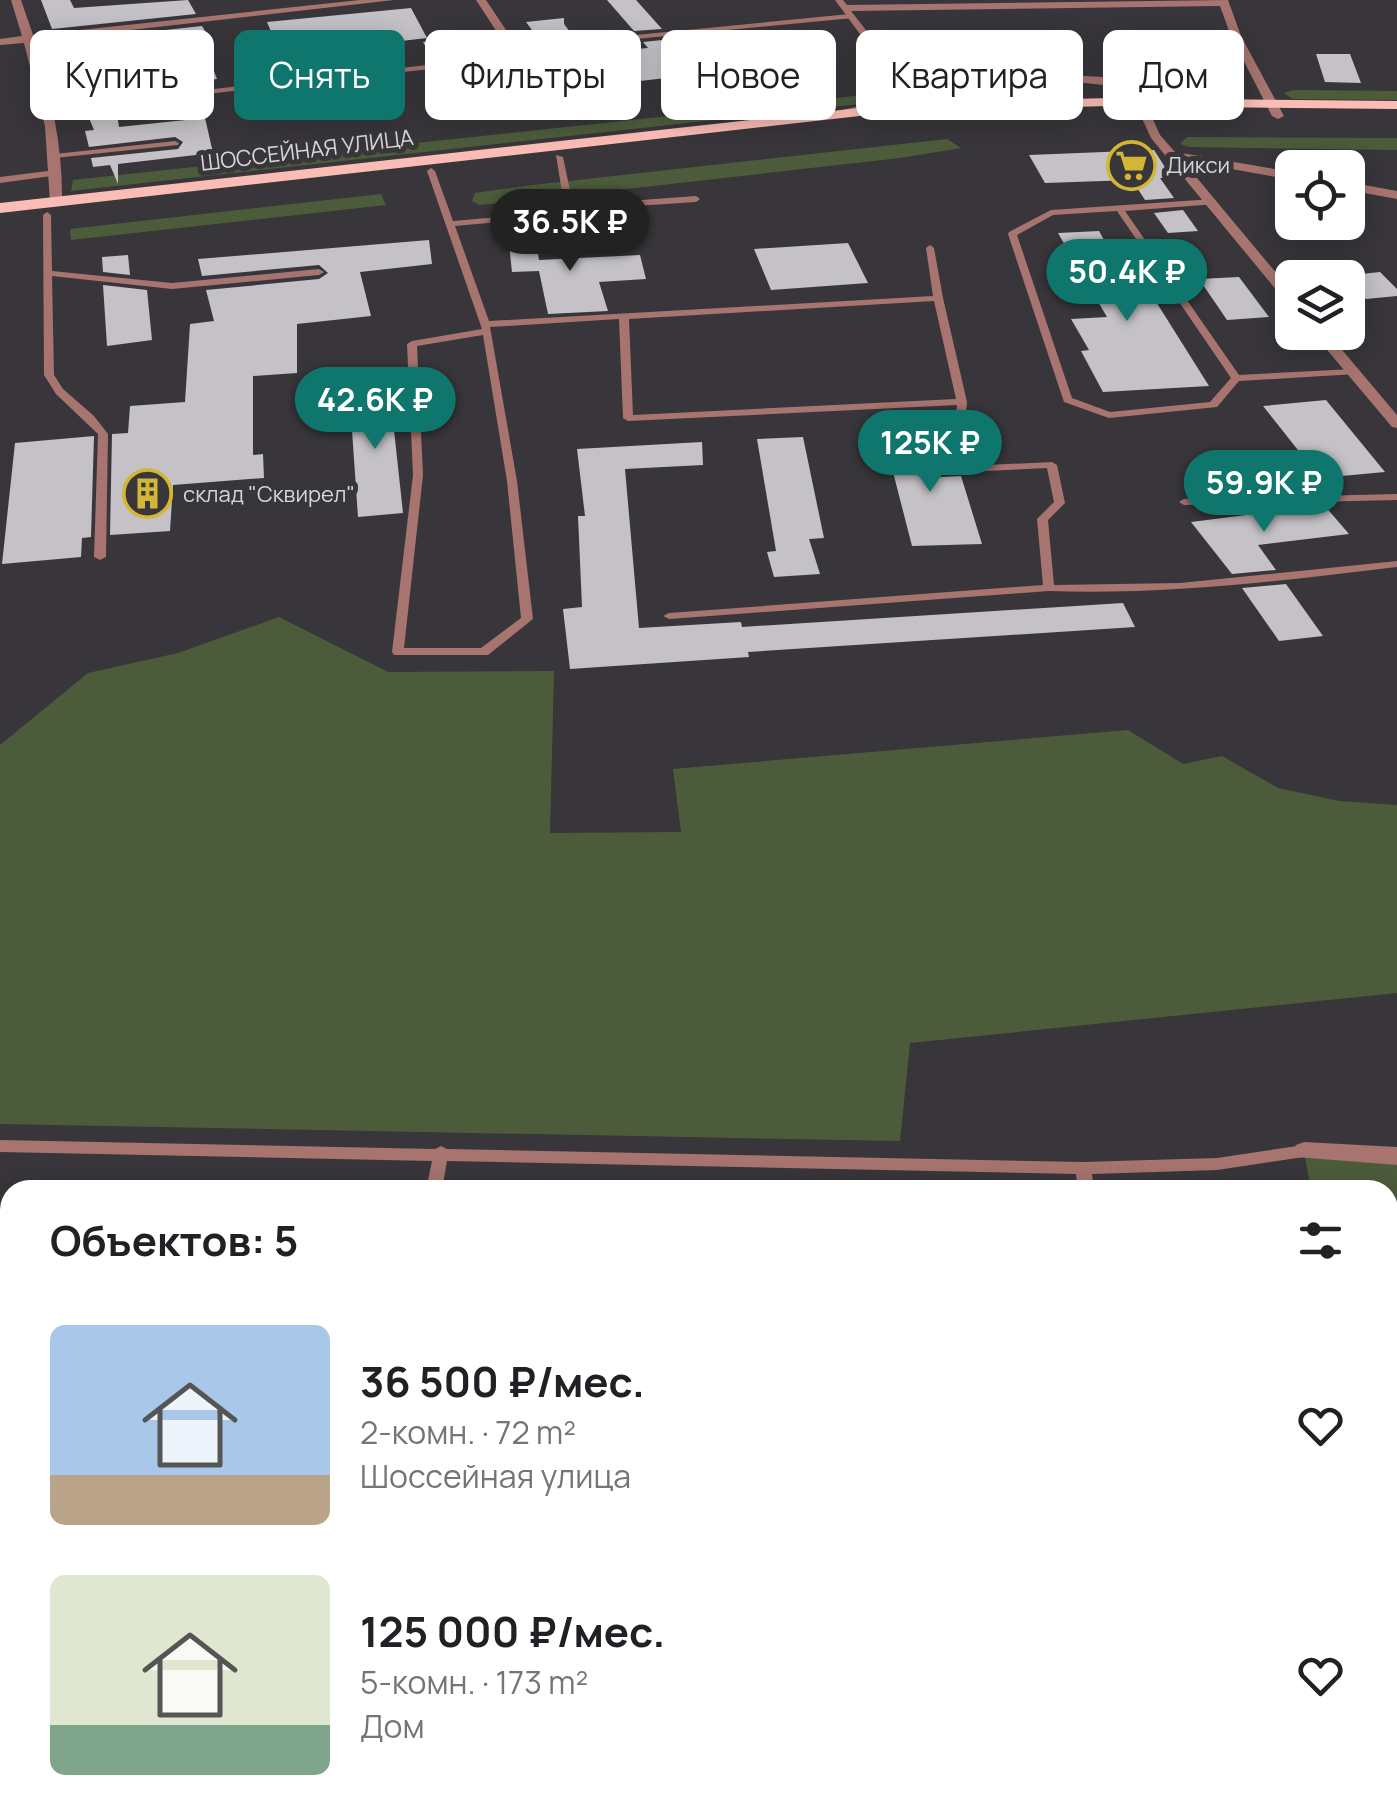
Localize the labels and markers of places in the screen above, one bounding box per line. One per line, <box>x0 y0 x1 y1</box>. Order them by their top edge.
supermarket icon: Дикси <box>1105 139 1157 191</box>
place label: Дикси <box>1166 150 1230 180</box>
pin: 36.5K ₽ <box>478 189 662 274</box>
pin: 50.4K ₽ <box>1035 239 1219 324</box>
pin: 42.6K ₽ <box>283 367 467 452</box>
pin: 125K ₽ <box>849 410 1011 495</box>
pin: 59.9K ₽ <box>1172 450 1356 535</box>
building icon: склад "Сквирел" <box>122 468 174 520</box>
place label: склад "Сквирел" <box>183 479 355 509</box>

